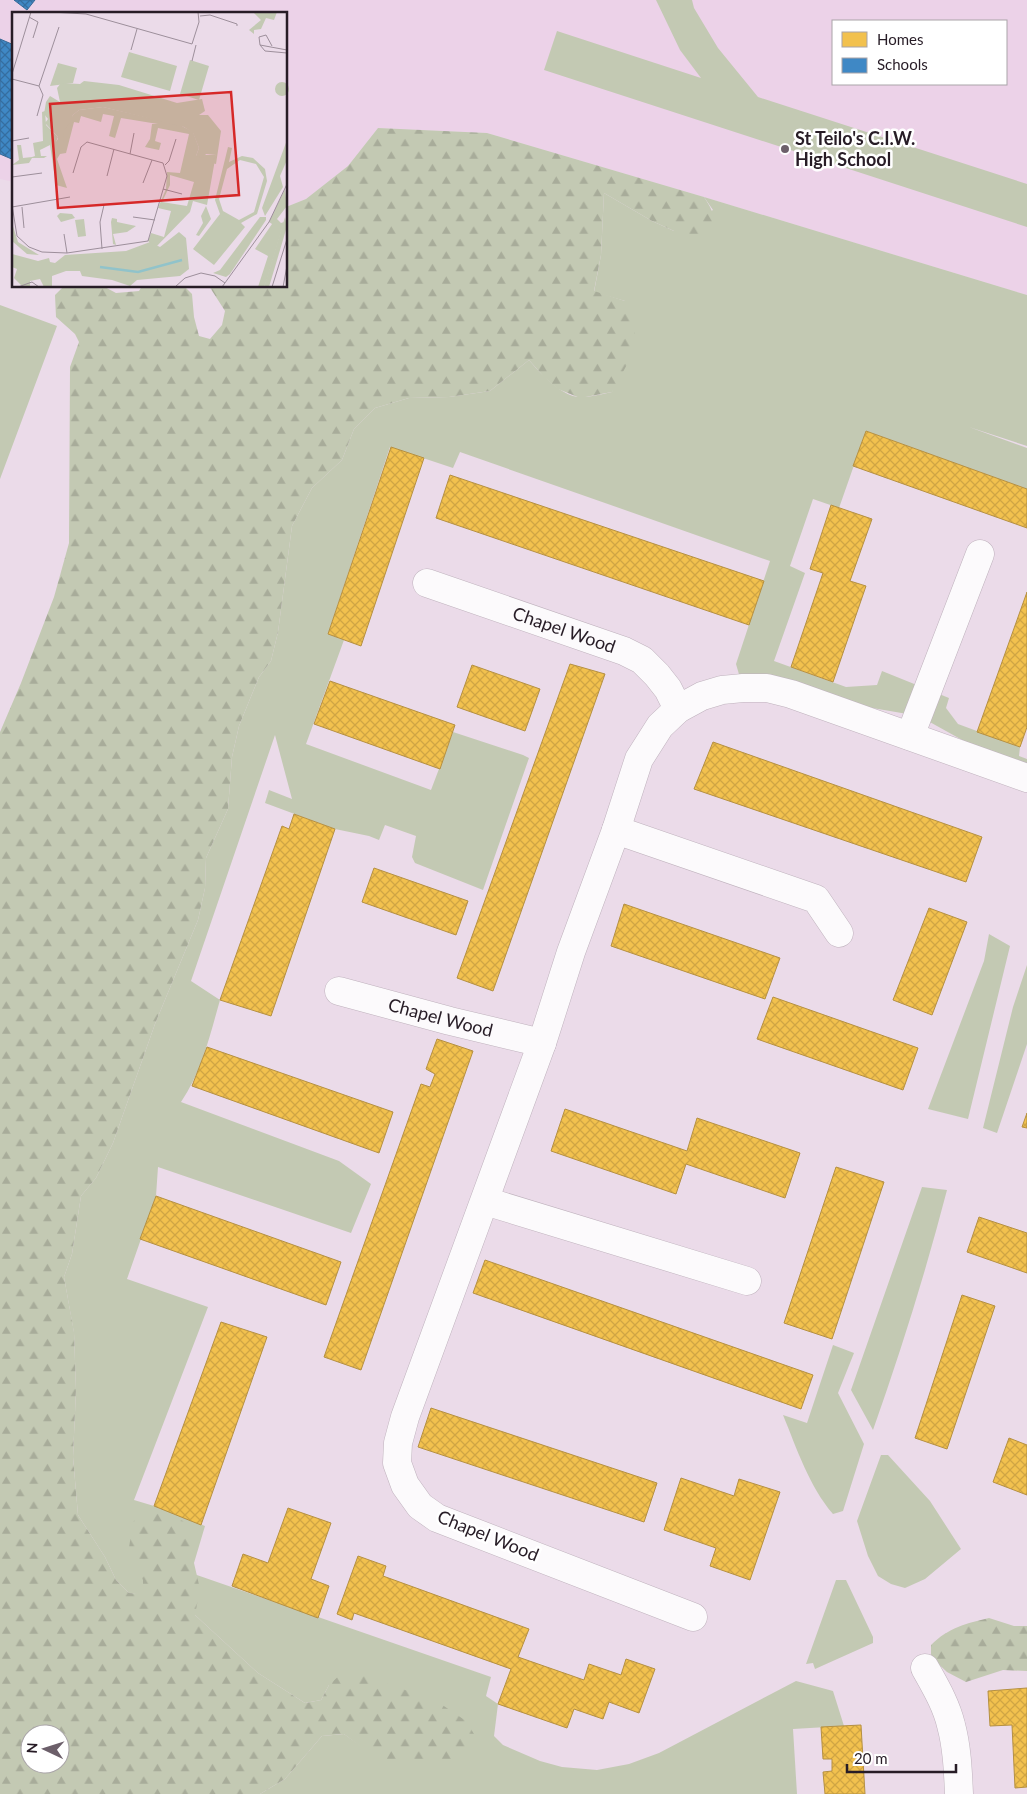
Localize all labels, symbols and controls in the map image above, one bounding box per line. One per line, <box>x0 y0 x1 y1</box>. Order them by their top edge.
inset map <box>12 12 288 288</box>
legend <box>832 20 1007 85</box>
text: Homes <box>877 30 923 48</box>
text: Schools <box>877 55 928 73</box>
place label: St Teilo's C.I.W. High School <box>795 127 915 170</box>
marker: St Teilo's C.I.W. High School <box>779 143 791 155</box>
street label: Chapel Wood <box>510 601 619 657</box>
street label: Chapel Wood <box>386 993 495 1041</box>
street label: Chapel Wood <box>434 1505 542 1565</box>
north arrow <box>20 1724 70 1774</box>
text: N <box>23 1742 40 1754</box>
scale bar <box>847 1742 956 1774</box>
text: 20 m <box>854 1749 888 1767</box>

